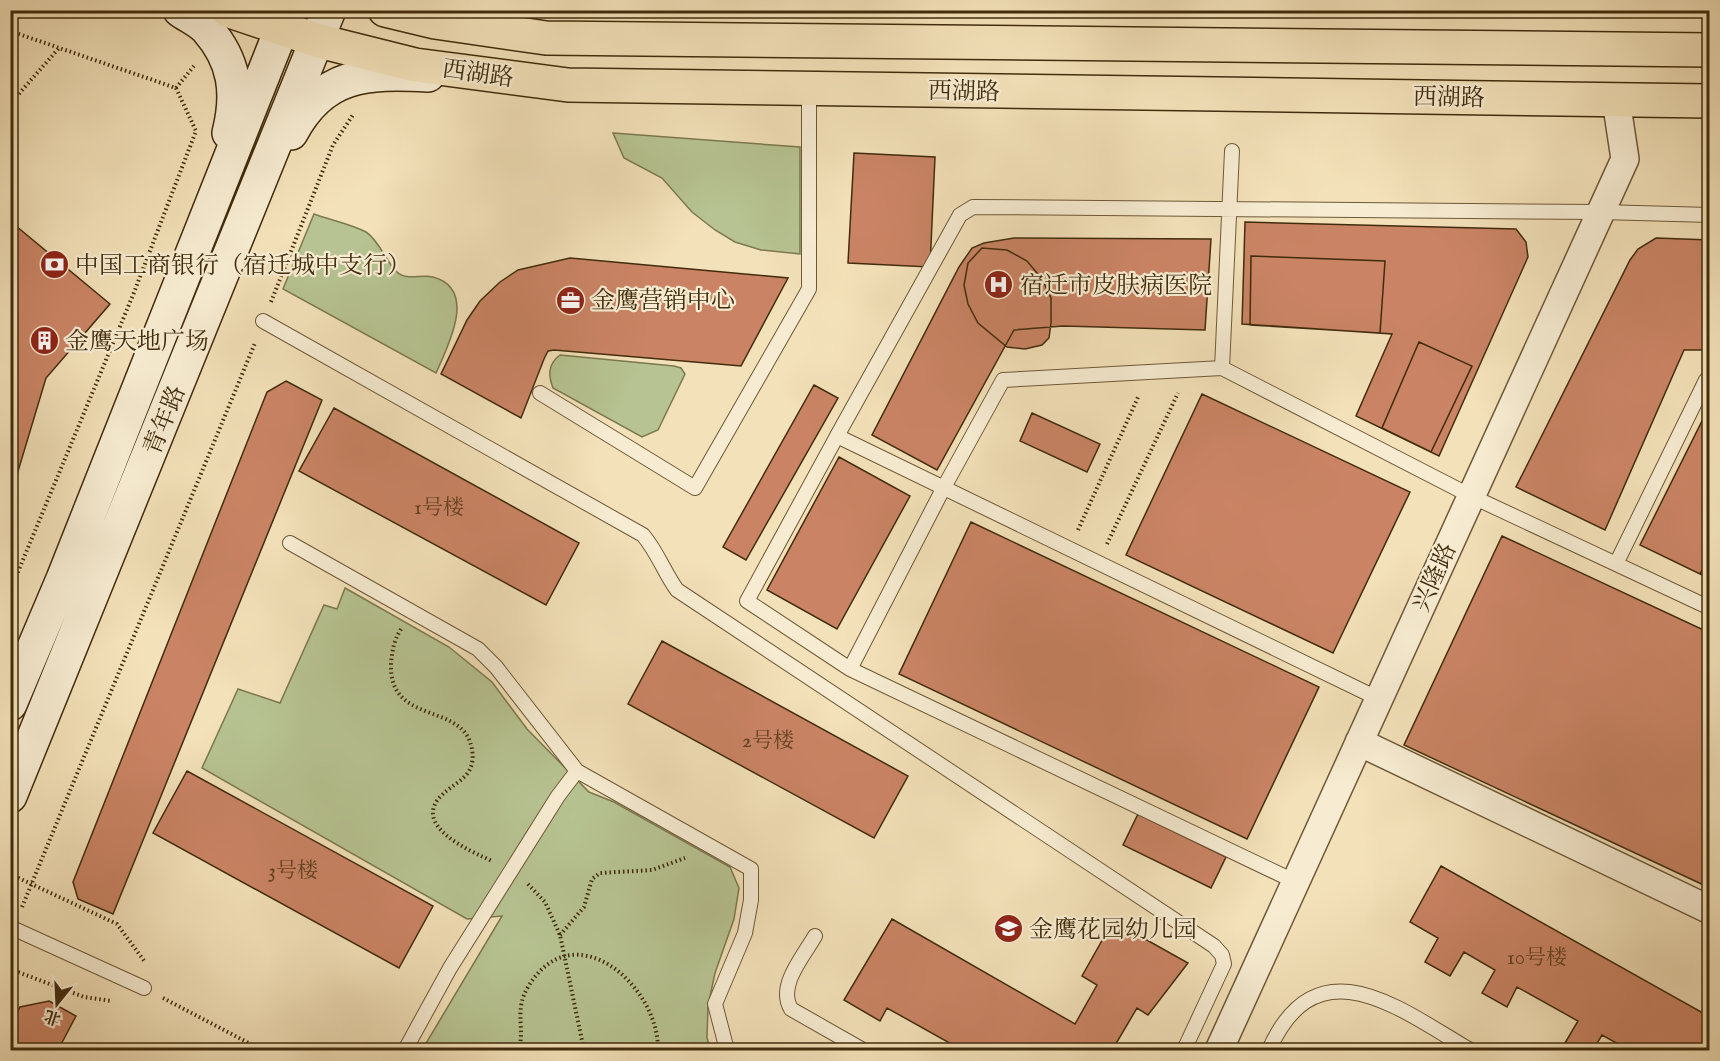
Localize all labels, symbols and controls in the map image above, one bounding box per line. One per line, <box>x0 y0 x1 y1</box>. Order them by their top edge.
street label: 西湖路 <box>440 54 516 95</box>
street label: 西湖路 <box>928 76 1000 109</box>
street label: 西湖路 <box>1413 82 1485 115</box>
bank icon: 中国工商银行（宿迁城中支行） <box>38 249 70 281</box>
place label: 中国工商银行（宿迁城中支行） <box>75 251 411 282</box>
hospital icon: 宿迁市皮肤病医院 <box>983 269 1015 301</box>
place label: 宿迁市皮肤病医院 <box>1020 271 1212 302</box>
office icon: 金鹰营销中心 <box>554 284 586 316</box>
place label: 金鹰营销中心 <box>591 286 735 317</box>
building icon: 金鹰天地广场 <box>28 325 60 357</box>
place label: 金鹰天地广场 <box>65 327 209 358</box>
street label: 青年路 <box>138 381 193 460</box>
house number: 1号楼 <box>414 495 464 522</box>
street label: 兴隆路 <box>1407 538 1464 617</box>
house number: 2号楼 <box>742 728 794 755</box>
house number: 3号楼 <box>268 858 318 885</box>
school or university icon: 金鹰花园幼儿园 <box>992 913 1024 945</box>
place label: 金鹰花园幼儿园 <box>1029 915 1197 946</box>
house number: 10号楼 <box>1507 945 1567 972</box>
north arrow <box>27 974 87 1034</box>
text: 北 <box>42 1004 64 1028</box>

